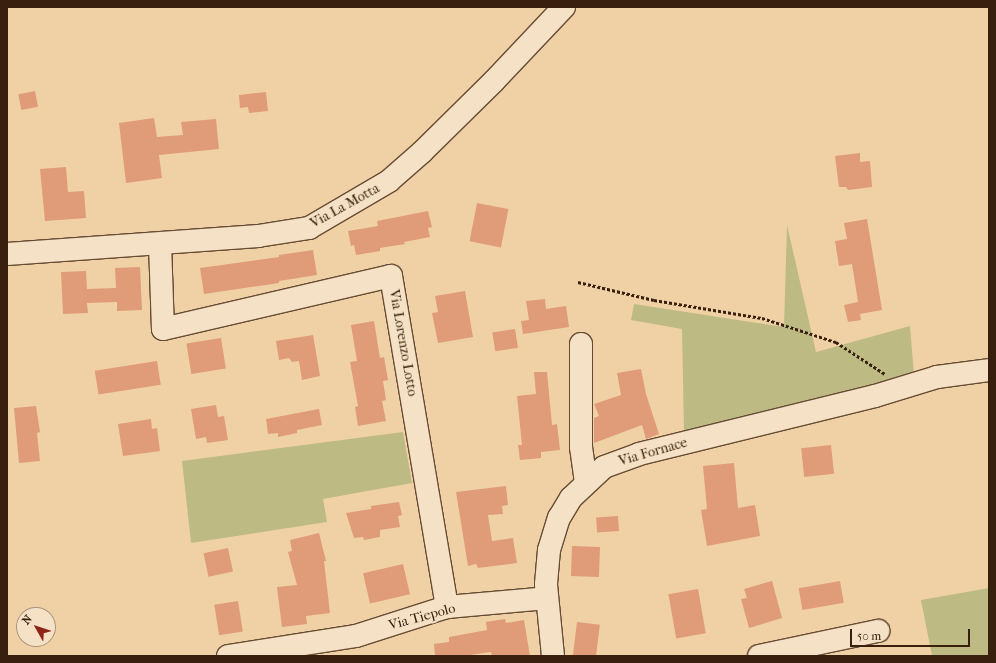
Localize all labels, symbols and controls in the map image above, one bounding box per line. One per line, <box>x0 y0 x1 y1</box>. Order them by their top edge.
street label: Via La Motta <box>307 180 383 232</box>
street label: Via Lorenzo Lotto <box>385 288 421 398</box>
street label: Via Fornace <box>617 434 689 470</box>
street label: Via Tiepolo <box>387 600 457 634</box>
north arrow <box>16 607 56 647</box>
text: N <box>19 612 35 627</box>
scale bar <box>852 621 972 647</box>
text: 50 m <box>857 629 881 643</box>

